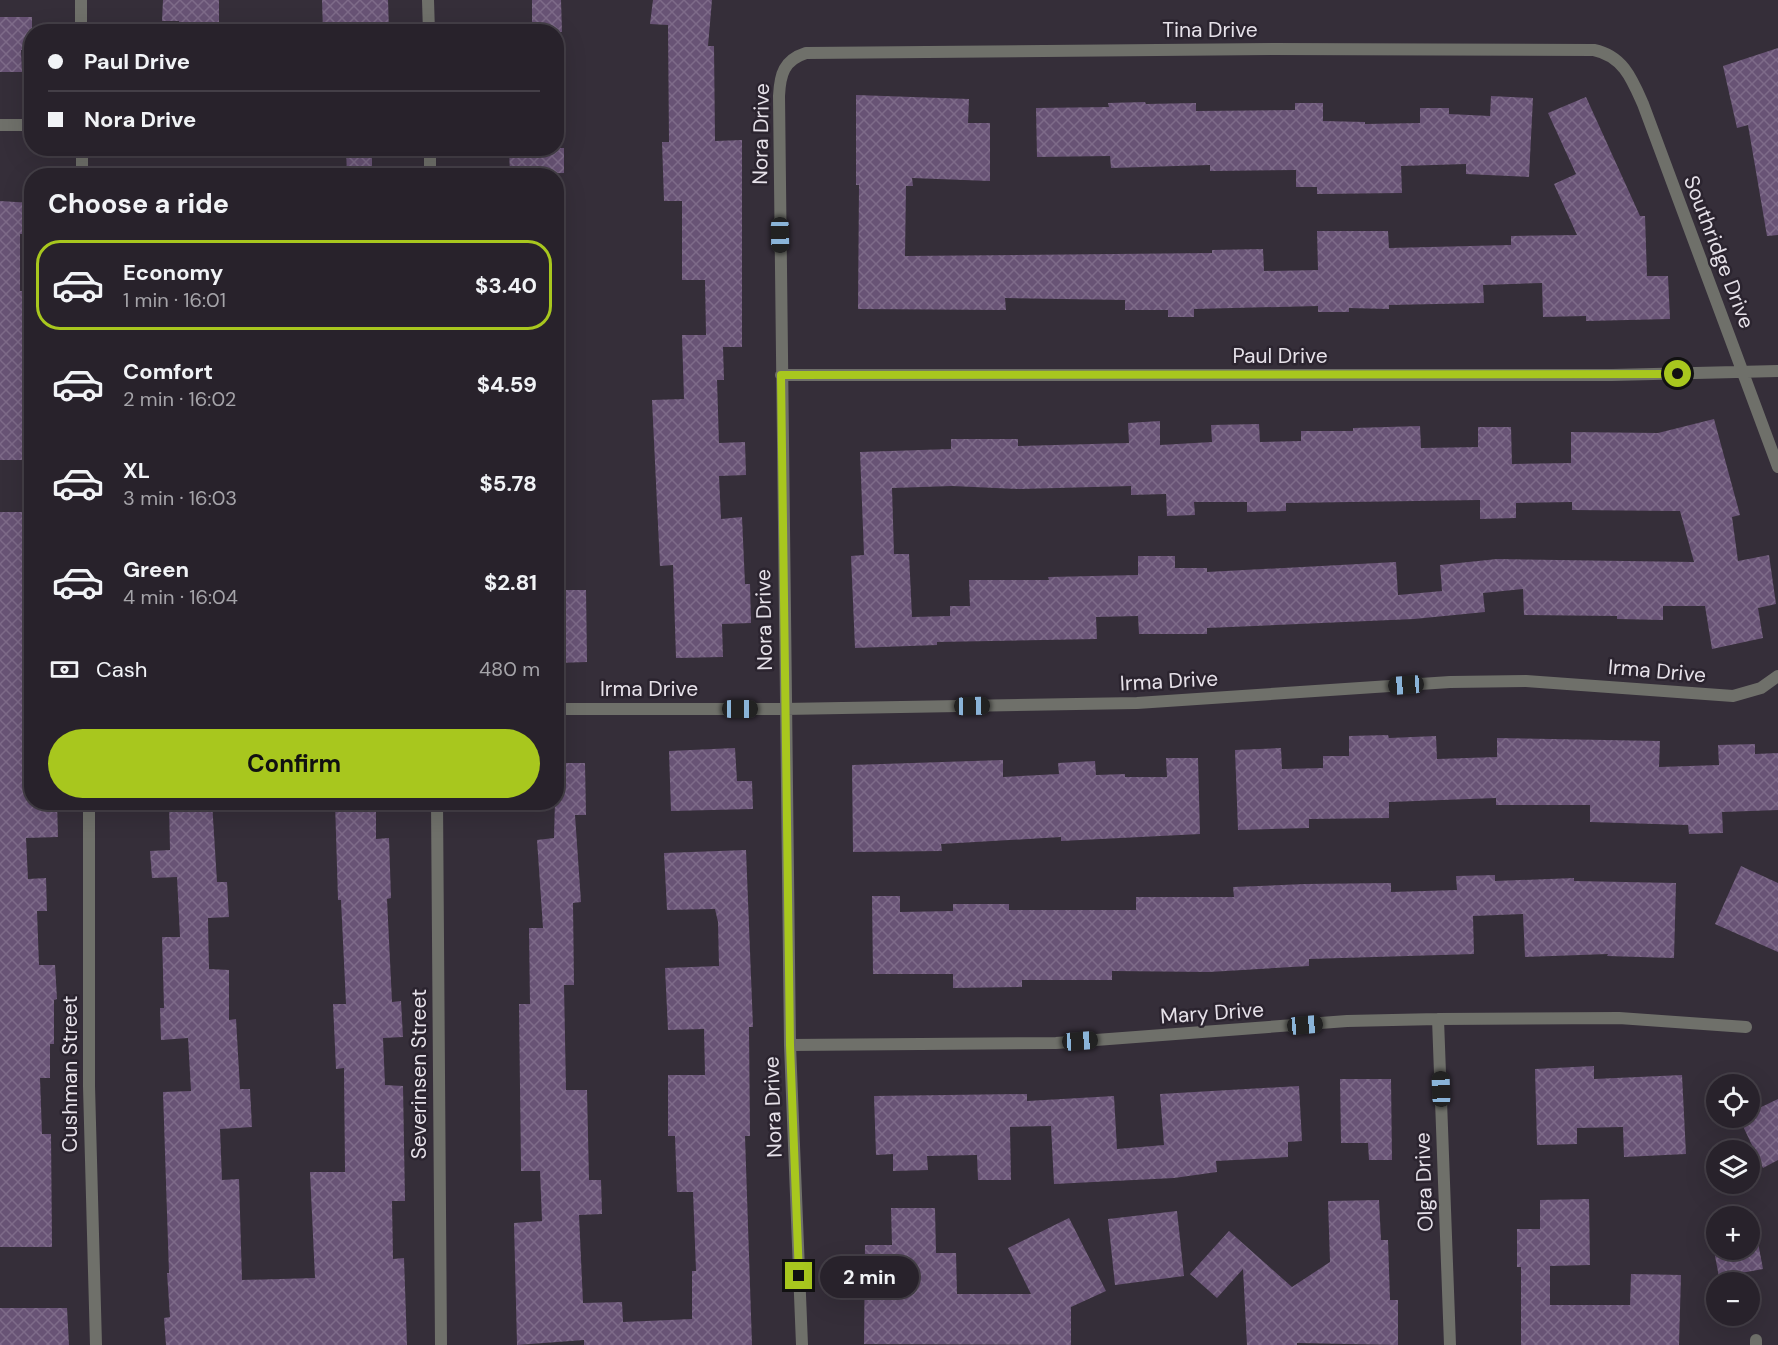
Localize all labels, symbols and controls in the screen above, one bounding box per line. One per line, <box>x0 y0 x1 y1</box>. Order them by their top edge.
street label: Tina Drive <box>1162 16 1258 44</box>
text: Paul Drive <box>84 47 190 76</box>
street label: Nora Drive <box>746 83 776 185</box>
text: Nora Drive <box>84 105 196 134</box>
street label: Southridge Drive <box>1677 172 1761 332</box>
text: Choose a ride <box>48 186 229 221</box>
car <box>771 217 789 253</box>
icon: car <box>51 258 105 312</box>
text: Economy <box>123 258 223 287</box>
text: $3.40 <box>475 271 537 300</box>
text: 1 min · 16:01 <box>123 287 226 313</box>
street label: Paul Drive <box>1232 342 1328 370</box>
icon: car <box>51 357 105 411</box>
text: Comfort <box>123 357 213 386</box>
route start <box>1664 360 1691 387</box>
text: $4.59 <box>477 370 537 399</box>
text: 2 min · 16:02 <box>123 386 236 412</box>
icon: car <box>51 456 105 510</box>
text: XL <box>123 456 150 485</box>
text: $5.78 <box>480 469 537 498</box>
text: 3 min · 16:03 <box>123 485 237 511</box>
icon: car <box>51 555 105 609</box>
text: Green <box>123 555 189 584</box>
text: $2.81 <box>484 568 537 597</box>
street label: Nora Drive <box>749 569 779 671</box>
text: 4 min · 16:04 <box>123 584 238 610</box>
icon: cash <box>48 653 81 686</box>
street label: Irma Drive <box>1607 653 1707 689</box>
text: Cash <box>96 655 147 684</box>
text: 480 m <box>479 656 540 682</box>
street label: Irma Drive <box>1119 664 1219 698</box>
street label: Irma Drive <box>600 675 698 703</box>
car <box>1387 675 1425 695</box>
car <box>954 697 990 715</box>
car <box>722 700 758 718</box>
button: Confirm <box>48 729 540 798</box>
street label: Severinsen Street <box>405 989 433 1159</box>
street label: Mary Drive <box>1159 995 1265 1031</box>
street label: Cushman Street <box>56 996 84 1153</box>
car <box>1286 1014 1324 1036</box>
car <box>1061 1031 1099 1051</box>
street label: Nora Drive <box>757 1056 789 1158</box>
car <box>1431 1071 1451 1107</box>
map controls <box>1706 1074 1760 1326</box>
button: locate <box>1706 1074 1760 1128</box>
street label: Olga Drive <box>1408 1132 1440 1232</box>
button: layers <box>1706 1140 1760 1194</box>
button: + <box>1706 1206 1760 1260</box>
callout: 2 min <box>820 1255 919 1297</box>
route end <box>785 1262 812 1289</box>
text: 2 min <box>843 1264 896 1290</box>
button: − <box>1706 1272 1760 1326</box>

